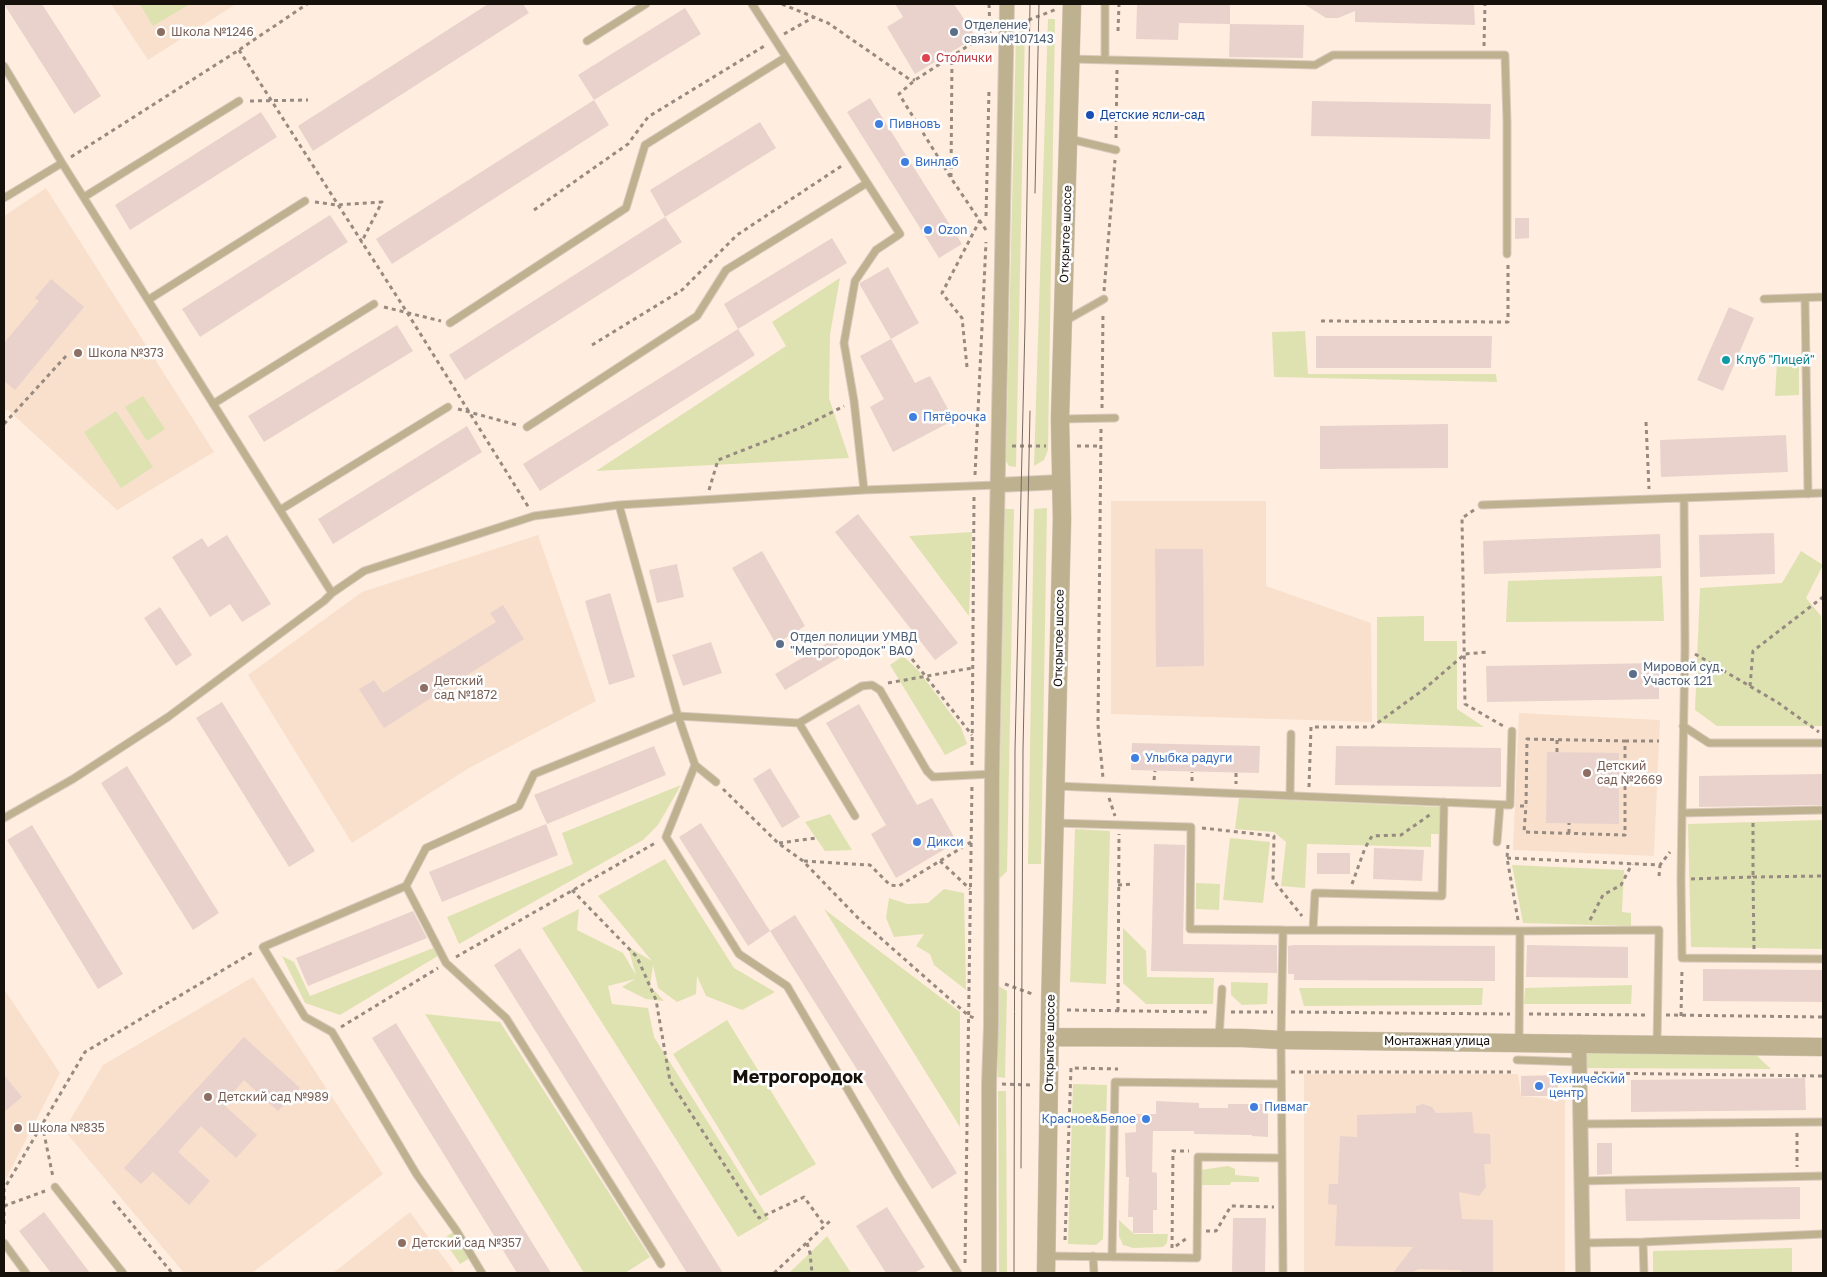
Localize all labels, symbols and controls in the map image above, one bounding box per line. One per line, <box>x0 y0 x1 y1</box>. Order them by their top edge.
place label: Отделение связи №107143 <box>964 18 1054 46</box>
place label: Школа №1246 <box>171 25 254 39</box>
marker: Школа №1246 <box>155 26 167 38</box>
marker: Отделение связи №107143 <box>948 26 960 38</box>
place label: Столички <box>936 51 992 65</box>
marker: Столички <box>920 52 932 64</box>
place label: Детские ясли-сад <box>1100 108 1205 122</box>
marker: Детские ясли-сад <box>1084 109 1096 121</box>
place label: Пивновъ <box>889 117 941 131</box>
marker: Пивновъ <box>873 118 885 130</box>
place label: Винлаб <box>915 155 959 169</box>
marker: Винлаб <box>899 156 911 168</box>
street label: Открытое шоссе <box>1057 185 1075 283</box>
place label: Ozon <box>938 223 967 237</box>
marker: Ozon <box>922 224 934 236</box>
place label: Школа №373 <box>88 346 164 360</box>
marker: Школа №373 <box>72 347 84 359</box>
place label: Клуб "Лицей" <box>1736 353 1815 367</box>
marker: Клуб "Лицей" <box>1720 354 1732 366</box>
place label: Пятёрочка <box>923 410 986 424</box>
marker: Пятёрочка <box>907 411 919 423</box>
street label: Открытое шоссе <box>1051 589 1067 687</box>
place label: Отдел полиции УМВД "Метрогородок" ВАО <box>790 630 917 658</box>
marker: Отдел полиции УМВД "Метрогородок" ВАО <box>774 638 786 650</box>
place label: Мировой суд. Участок 121 <box>1643 660 1724 688</box>
marker: Мировой суд. Участок 121 <box>1627 668 1639 680</box>
place label: Детский сад №1872 <box>434 674 497 702</box>
marker: Детский сад №1872 <box>418 682 430 694</box>
place label: Улыбка радуги <box>1145 751 1232 765</box>
marker: Улыбка радуги <box>1129 752 1141 764</box>
place label: Детский сад №2669 <box>1597 759 1662 787</box>
marker: Детский сад №2669 <box>1581 767 1593 779</box>
place label: Дикси <box>927 835 964 849</box>
marker: Дикси <box>911 836 923 848</box>
street label: Открытое шоссе <box>1042 994 1058 1092</box>
street label: Монтажная улица <box>1384 1034 1490 1048</box>
district label: Метрогородок <box>733 1066 863 1088</box>
place label: Технический центр <box>1549 1072 1625 1100</box>
marker: Технический центр <box>1533 1080 1545 1092</box>
place label: Детский сад №989 <box>218 1090 329 1104</box>
marker: Детский сад №989 <box>202 1091 214 1103</box>
place label: Пивмаг <box>1264 1100 1308 1114</box>
marker: Пивмаг <box>1248 1101 1260 1113</box>
place label: Красное&Белое <box>1041 1112 1136 1126</box>
marker: Красное&Белое <box>1140 1113 1152 1125</box>
place label: Школа №835 <box>28 1121 105 1135</box>
marker: Школа №835 <box>12 1122 24 1134</box>
place label: Детский сад №357 <box>412 1236 521 1250</box>
marker: Детский сад №357 <box>396 1237 408 1249</box>

